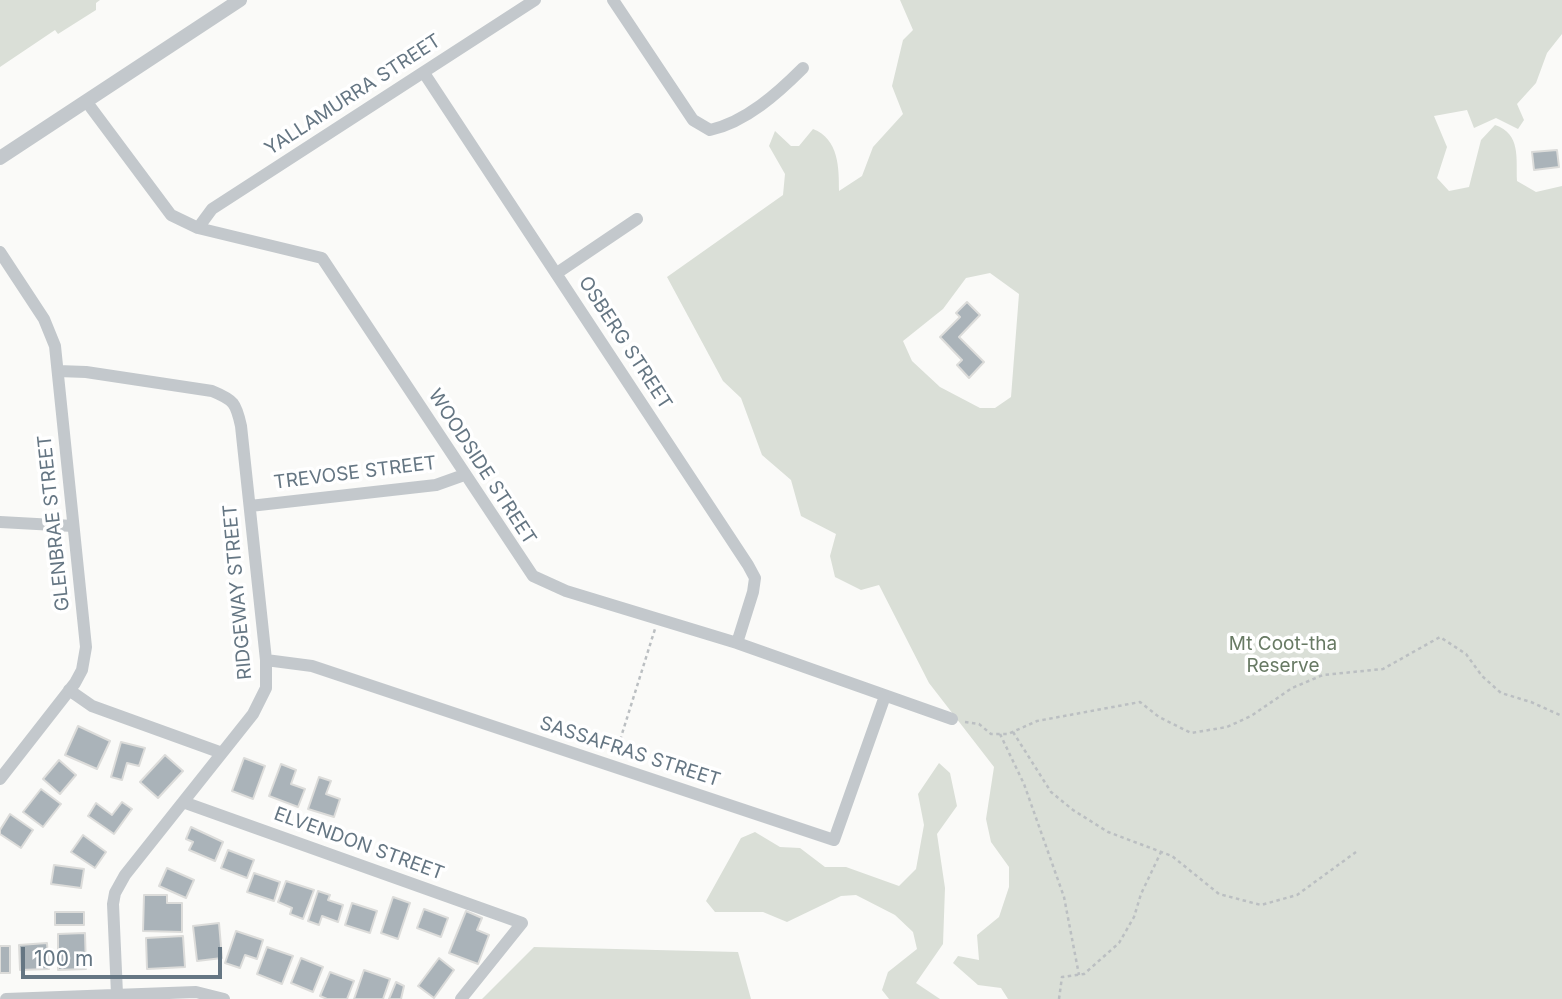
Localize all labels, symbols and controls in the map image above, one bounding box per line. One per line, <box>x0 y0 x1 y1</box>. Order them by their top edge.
street label: YALLAMURRA STREET <box>261 30 445 160</box>
street label: OSBERG STREET <box>573 272 677 414</box>
street label: WOODSIDE STREET <box>423 385 541 549</box>
street label: GLENBRAE STREET <box>33 434 75 612</box>
street label: TREVOSE STREET <box>272 452 438 494</box>
street label: RIDGEWAY STREET <box>219 503 257 681</box>
park label: Mt Coot-tha Reserve <box>1229 633 1337 677</box>
street label: SASSAFRAS STREET <box>537 712 723 792</box>
street label: ELVENDON STREET <box>271 803 447 885</box>
scale bar <box>24 932 226 976</box>
text: 100 m <box>34 946 93 971</box>

